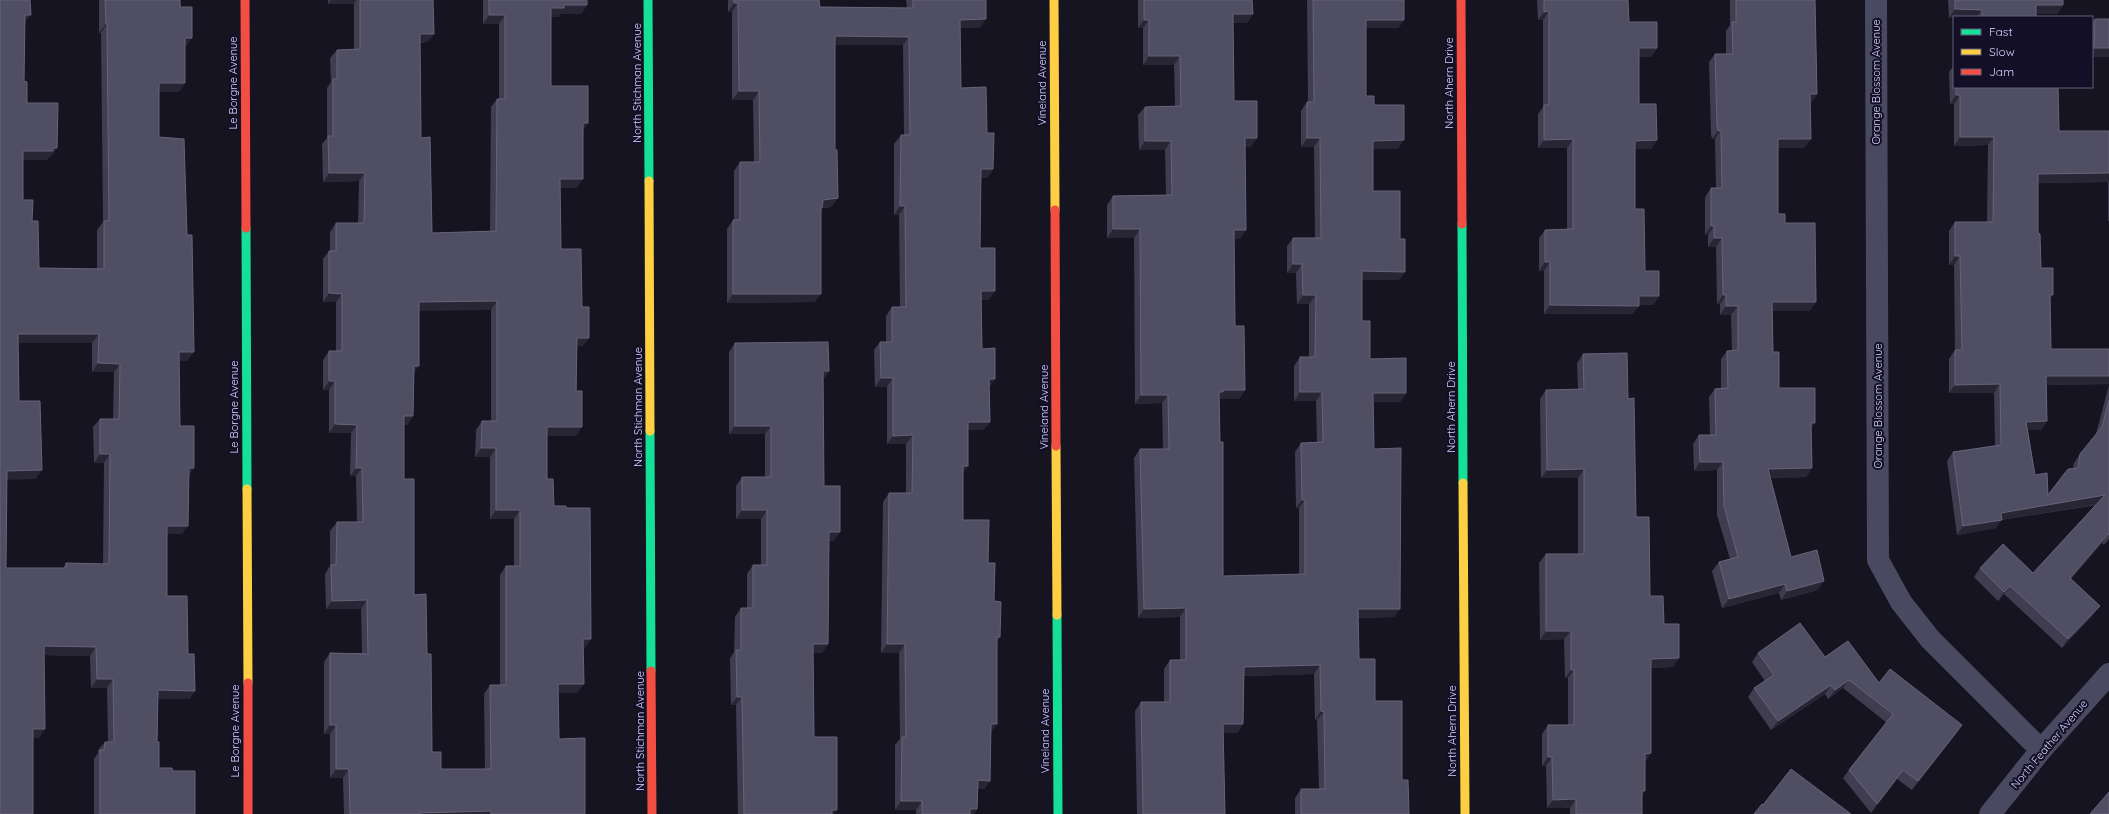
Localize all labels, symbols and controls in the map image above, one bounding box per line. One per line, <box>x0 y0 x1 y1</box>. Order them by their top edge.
legend <box>1953 16 2093 88</box>
street label: Orange Blossom Avenue <box>1869 19 1883 145</box>
street label: North Stichman Avenue <box>630 23 644 143</box>
text: Fast <box>1989 24 2013 39</box>
street label: Le Borgne Avenue <box>226 37 240 130</box>
street label: North Ahern Drive <box>1442 37 1456 129</box>
street label: Vineland Avenue <box>1035 40 1049 126</box>
text: Slow <box>1989 44 2015 59</box>
text: Jam <box>1989 64 2014 79</box>
street label: Orange Blossom Avenue <box>1871 343 1885 469</box>
street label: North Stichman Avenue <box>631 347 645 467</box>
street label: Le Borgne Avenue <box>227 361 241 454</box>
street label: North Ahern Drive <box>1444 361 1458 453</box>
street label: Vineland Avenue <box>1037 364 1051 450</box>
street label: North Stichman Avenue <box>633 671 647 791</box>
street label: Le Borgne Avenue <box>228 685 242 778</box>
street label: North Ahern Drive <box>1445 685 1459 777</box>
street label: Vineland Avenue <box>1038 688 1052 774</box>
street label: North Feather Avenue <box>2008 697 2090 791</box>

